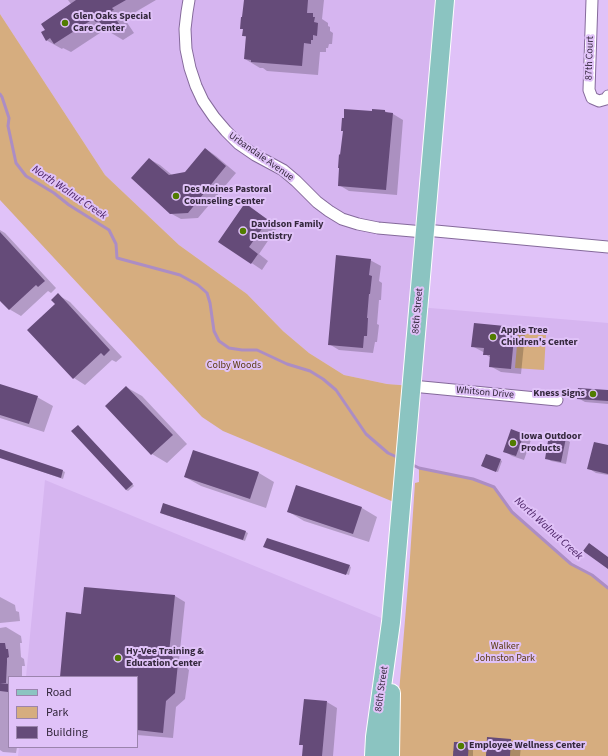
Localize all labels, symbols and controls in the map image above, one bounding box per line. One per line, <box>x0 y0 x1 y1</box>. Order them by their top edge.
place label: Glen Oaks Special Care Center <box>73 11 151 34</box>
marker: Glen Oaks Special Care Center <box>60 18 70 28</box>
street label: 87th Court <box>583 36 597 80</box>
street label: Urbandale Avenue <box>226 130 296 184</box>
water label: North Walnut Creek <box>29 163 109 223</box>
place label: Des Moines Pastoral Counseling Center <box>184 184 271 208</box>
marker: Des Moines Pastoral Counseling Center <box>171 191 181 201</box>
place label: Davidson Family Dentistry <box>251 219 324 242</box>
marker: Davidson Family Dentistry <box>238 226 248 236</box>
street label: 86th Street <box>410 288 426 334</box>
place label: Apple Tree Children's Center <box>501 325 577 348</box>
marker: Apple Tree Children's Center <box>488 332 498 342</box>
park label: Colby Woods <box>207 360 261 372</box>
street label: Whitson Drive <box>456 385 514 401</box>
place label: Kness Signs <box>533 388 585 400</box>
marker: Kness Signs <box>588 389 598 399</box>
place label: Iowa Outdoor Products <box>521 431 581 454</box>
marker: Iowa Outdoor Products <box>508 438 518 448</box>
water label: North Walnut Creek <box>511 495 585 563</box>
park label: Walker Johnston Park <box>475 641 535 664</box>
place label: Hy-Vee Training & Education Center <box>126 646 204 670</box>
marker: Hy-Vee Training & Education Center <box>113 653 123 663</box>
street label: 86th Street <box>373 665 391 713</box>
legend <box>8 676 138 748</box>
text: Road <box>46 684 72 701</box>
text: Park <box>46 704 68 721</box>
text: Building <box>46 724 88 741</box>
place label: Employee Wellness Center <box>469 740 585 752</box>
marker: Employee Wellness Center <box>456 741 466 751</box>

